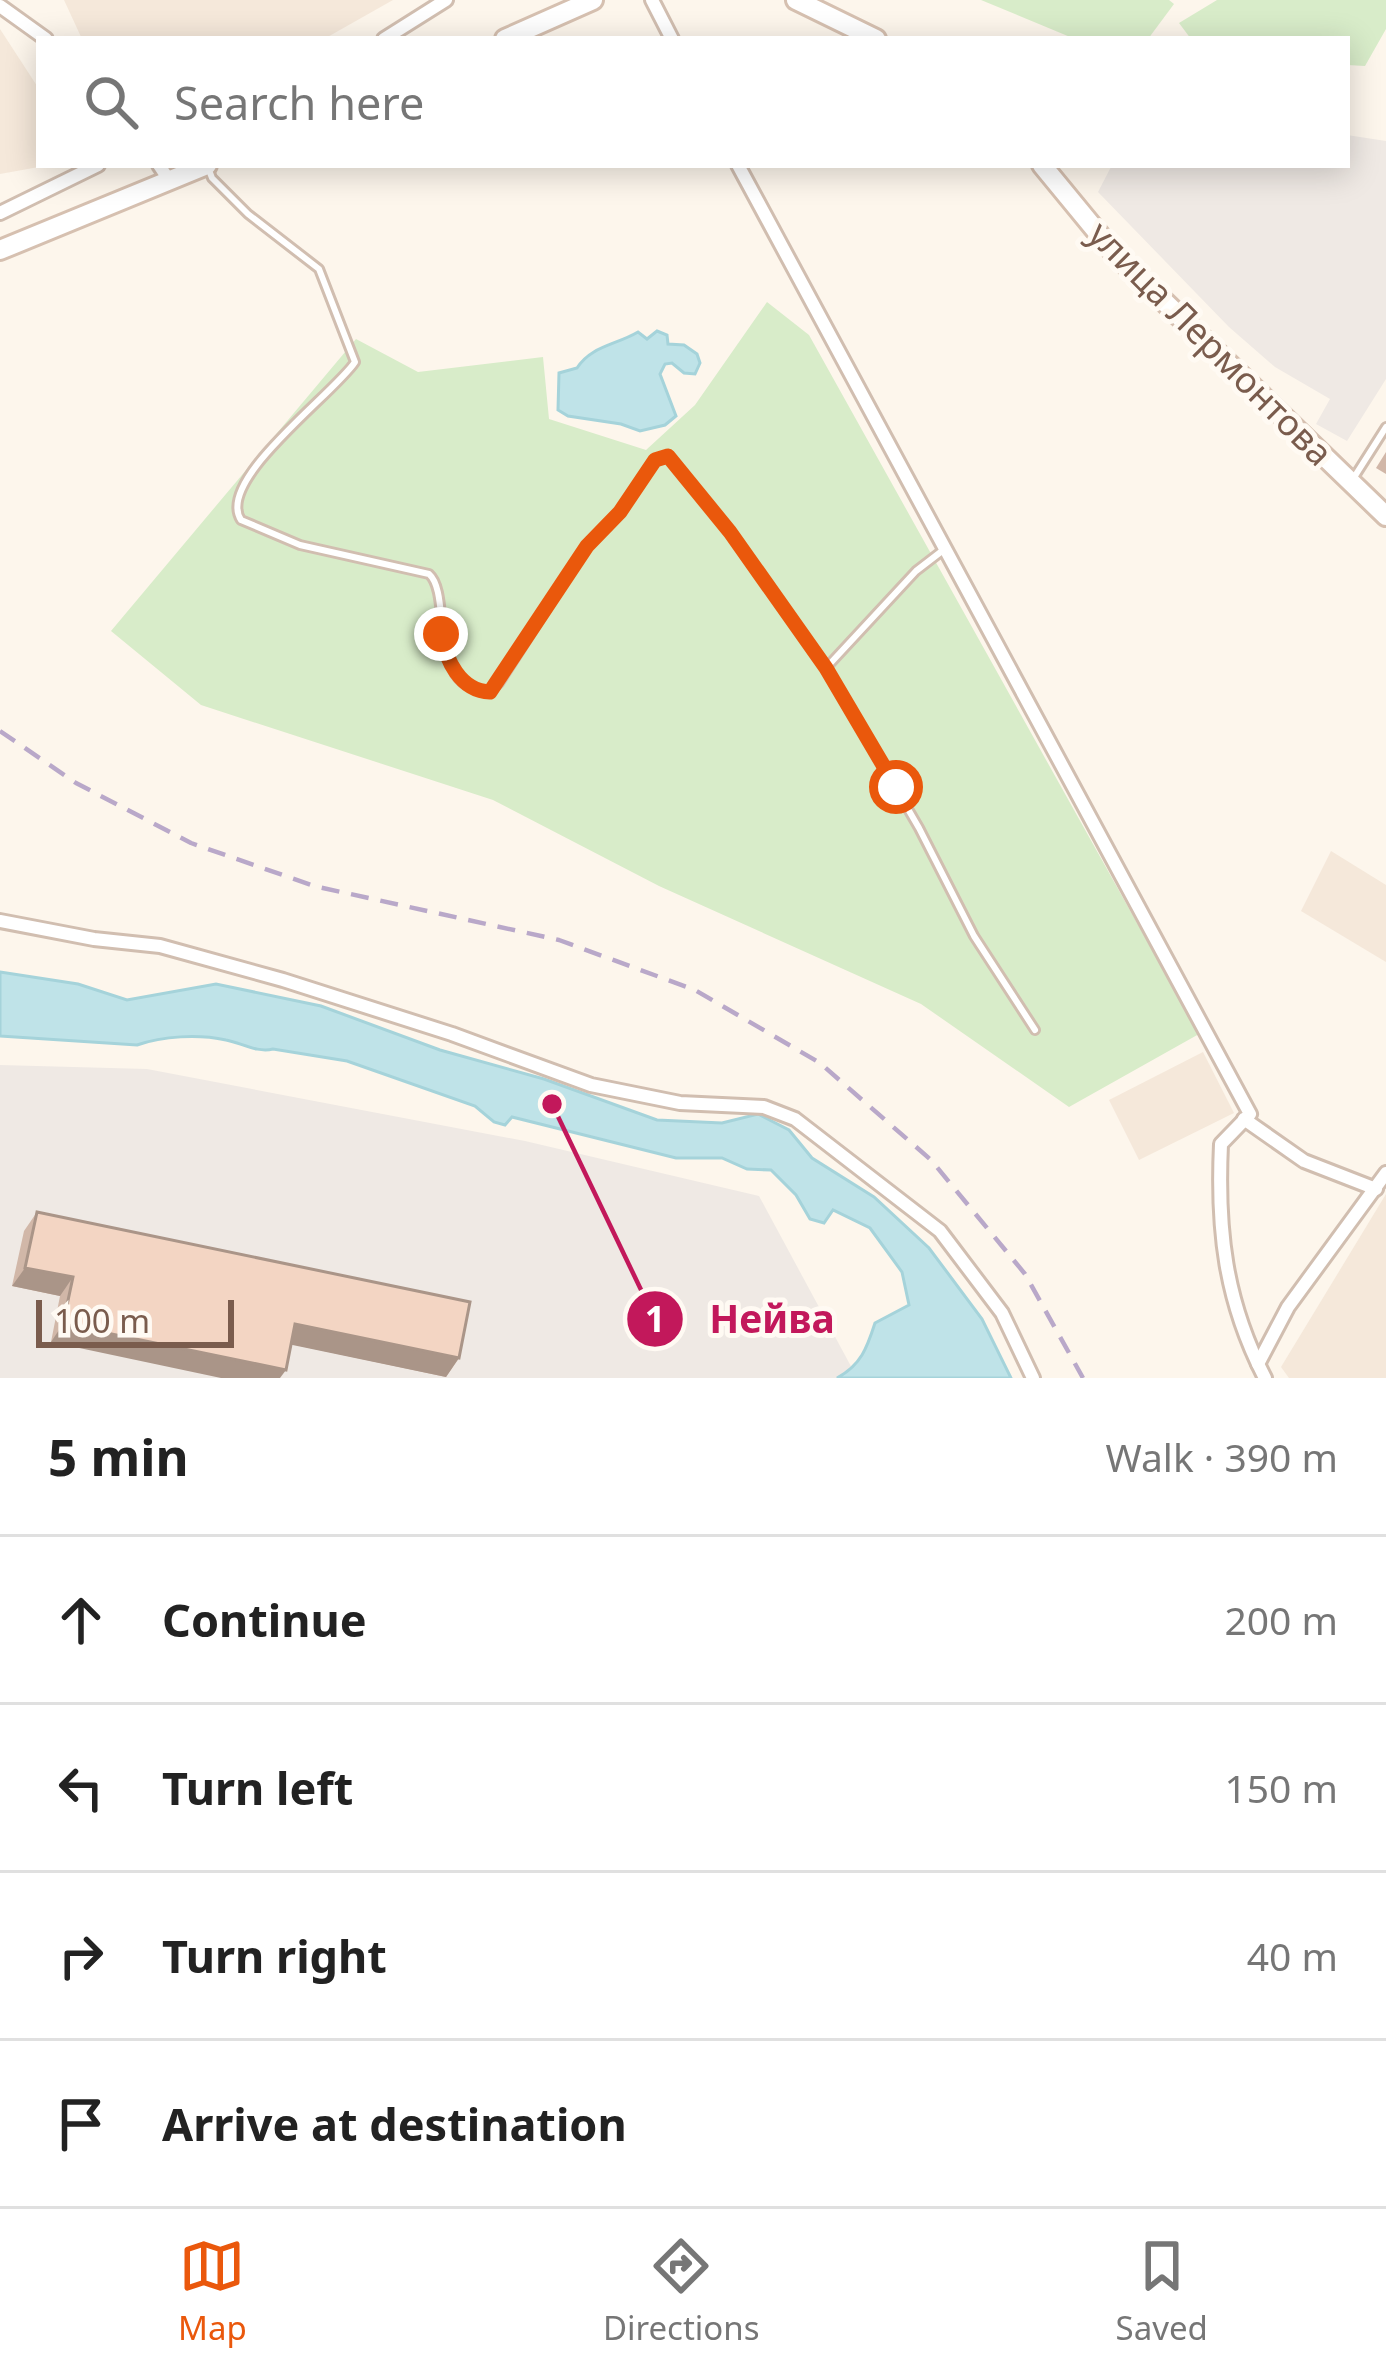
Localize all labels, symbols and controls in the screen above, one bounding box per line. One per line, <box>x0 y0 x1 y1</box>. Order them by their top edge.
search box <box>36 36 1350 168</box>
icon: search <box>78 69 144 135</box>
text: Search here <box>174 72 424 133</box>
street label: улица Лермонтова <box>1078 210 1344 476</box>
route end <box>414 607 468 661</box>
route start <box>869 760 923 814</box>
callout: Нейва <box>625 1281 858 1356</box>
text: Нейва <box>709 1291 835 1344</box>
scale bar <box>36 1294 234 1347</box>
text: 1 <box>645 1294 665 1343</box>
text: 100 m <box>54 1298 150 1343</box>
text: 5 min <box>48 1421 189 1491</box>
text: Walk · 390 m <box>1105 1430 1338 1483</box>
icon: ahead <box>48 1587 114 1653</box>
text: Continue <box>162 1589 367 1650</box>
text: 200 m <box>1224 1593 1338 1646</box>
icon: left <box>48 1755 114 1821</box>
text: Turn left <box>162 1757 353 1818</box>
text: 150 m <box>1224 1761 1338 1814</box>
icon: right <box>48 1923 114 1989</box>
text: Turn right <box>162 1925 387 1986</box>
text: 40 m <box>1247 1929 1338 1982</box>
icon: arrive <box>48 2091 114 2157</box>
text: Arrive at destination <box>162 2093 627 2154</box>
tab: Map <box>178 2233 247 2350</box>
tab: Directions <box>603 2233 760 2350</box>
tab: Saved <box>1116 2233 1208 2350</box>

